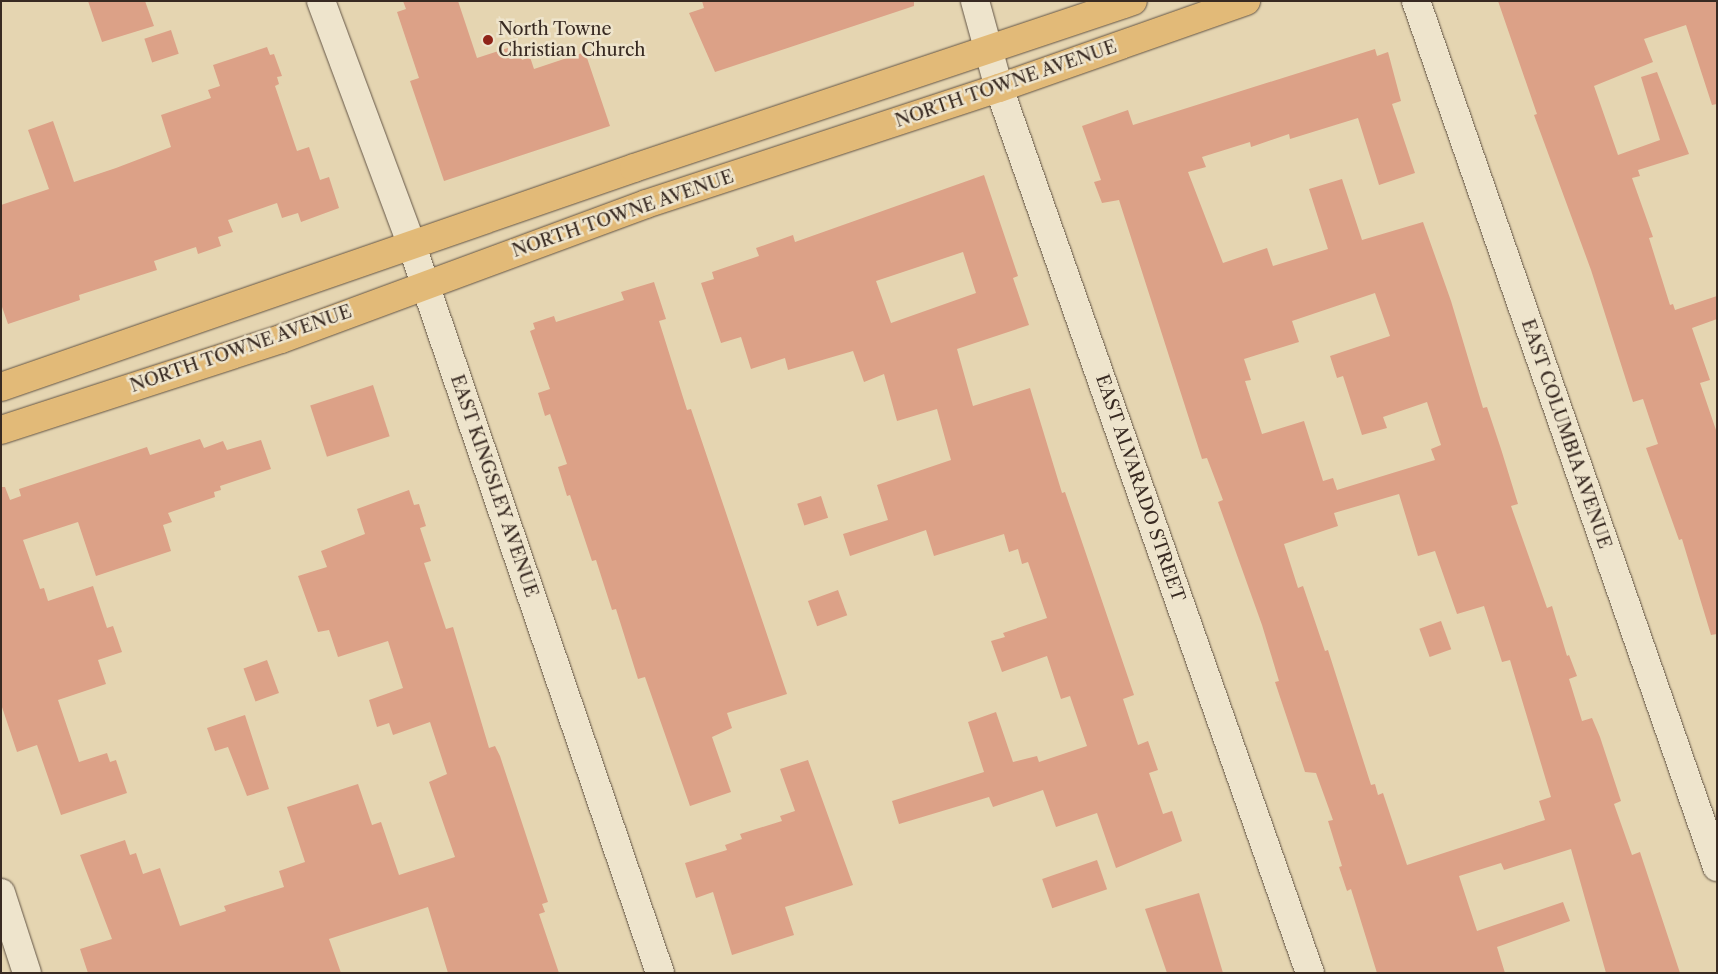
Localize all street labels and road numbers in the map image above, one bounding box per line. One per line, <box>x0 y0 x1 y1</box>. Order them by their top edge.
street label: NORTH TOWNE AVENUE <box>892 36 1120 132</box>
street label: NORTH TOWNE AVENUE <box>509 166 737 262</box>
street label: NORTH TOWNE AVENUE <box>127 301 355 397</box>
street label: EAST COLUMBIA AVENUE <box>1516 316 1616 552</box>
street label: EAST KINGSLEY AVENUE <box>445 371 543 601</box>
street label: EAST ALVARADO STREET <box>1091 371 1189 605</box>

